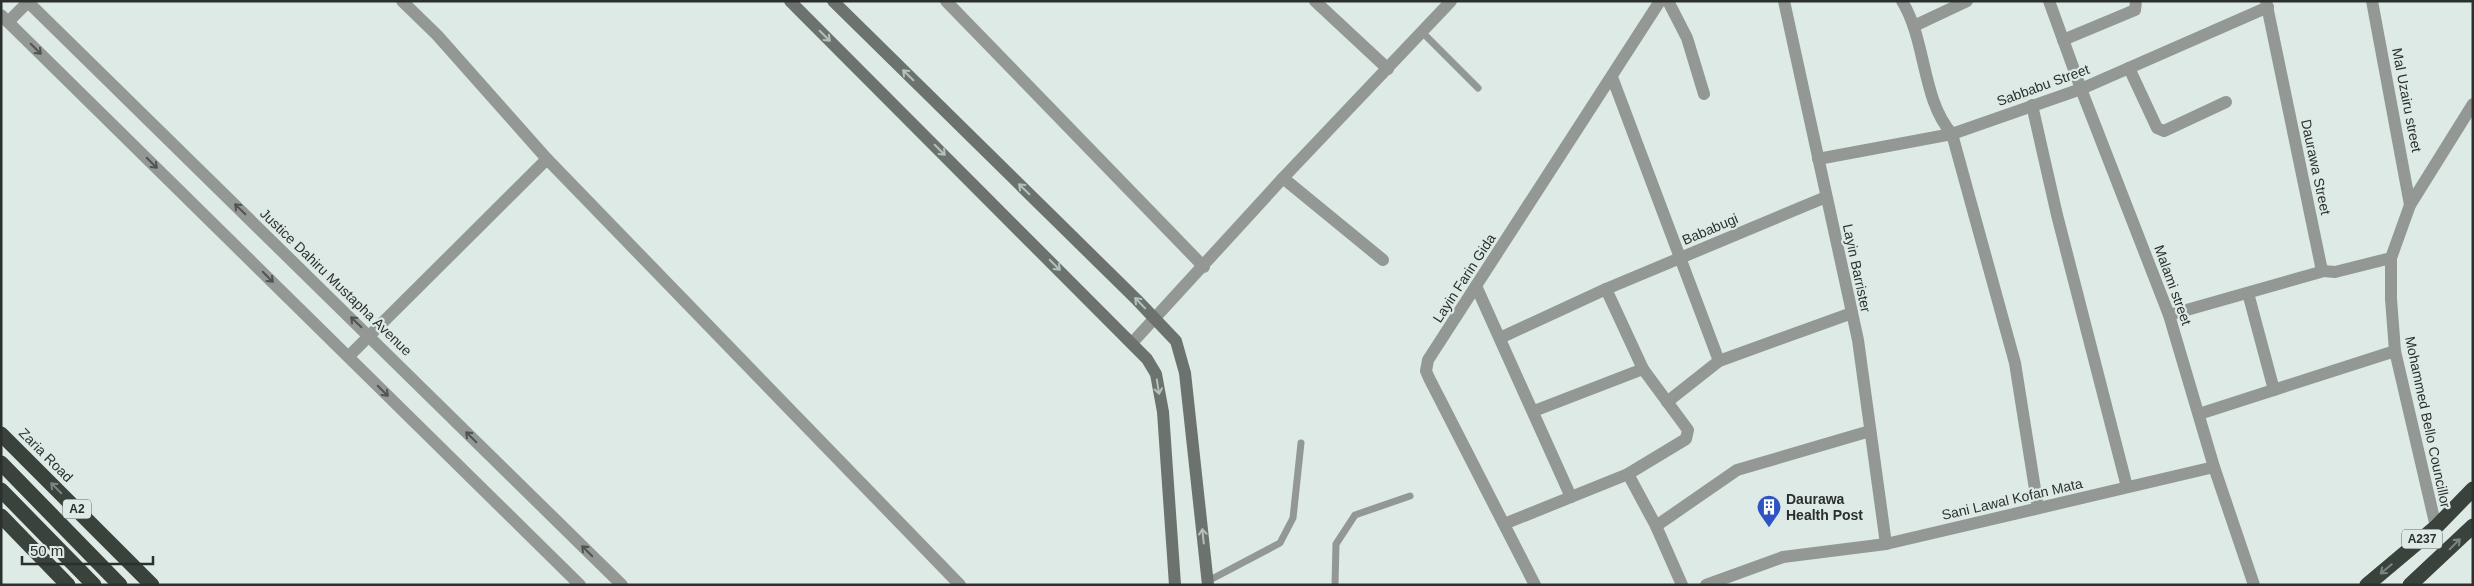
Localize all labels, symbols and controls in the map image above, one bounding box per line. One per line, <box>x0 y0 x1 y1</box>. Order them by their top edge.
one-way arrow <box>819 30 831 42</box>
one-way arrow <box>30 43 42 55</box>
street label: Mal Uzairu street <box>2389 47 2425 154</box>
street label: Sabbabu Street <box>1995 61 2092 109</box>
one-way arrow <box>902 69 914 81</box>
street label: Daurawa Street <box>2298 118 2334 216</box>
one-way arrow <box>934 144 946 157</box>
one-way arrow <box>146 157 158 169</box>
one-way arrow <box>1018 183 1030 195</box>
one-way arrow <box>233 203 246 215</box>
street label: Justice Dahiru Mustapha Avenue <box>257 205 415 359</box>
street label: Bababugi <box>1680 210 1740 248</box>
street label: Layin Barrister <box>1840 222 1874 314</box>
street label: Layin Farin Gida <box>1429 230 1499 325</box>
street label: Malami street <box>2151 243 2195 327</box>
one-way arrow <box>1049 259 1061 271</box>
one-way arrow <box>261 271 274 283</box>
one-way arrow <box>1134 296 1146 309</box>
one-way arrow <box>350 316 362 328</box>
street label: Mohammed Bello Councillor <box>2402 335 2454 510</box>
one-way arrow <box>1154 379 1164 395</box>
one-way arrow <box>377 385 390 397</box>
street label: Zaria Road <box>16 425 76 485</box>
one-way arrow <box>465 431 478 443</box>
street label: Sani Lawal Kofan Mata <box>1940 475 2084 523</box>
one-way arrow <box>50 482 62 495</box>
place label: Daurawa Health Post <box>1786 491 1863 523</box>
building icon: Daurawa Health Post <box>1756 494 1782 528</box>
road number: A2 <box>63 499 91 518</box>
one-way arrow <box>1198 529 1208 545</box>
road number: A237 <box>2402 530 2442 548</box>
scale bar <box>22 534 154 566</box>
one-way arrow <box>2448 538 2460 550</box>
text: 50 m <box>30 542 63 559</box>
one-way arrow <box>581 545 593 557</box>
one-way arrow <box>2380 564 2393 575</box>

